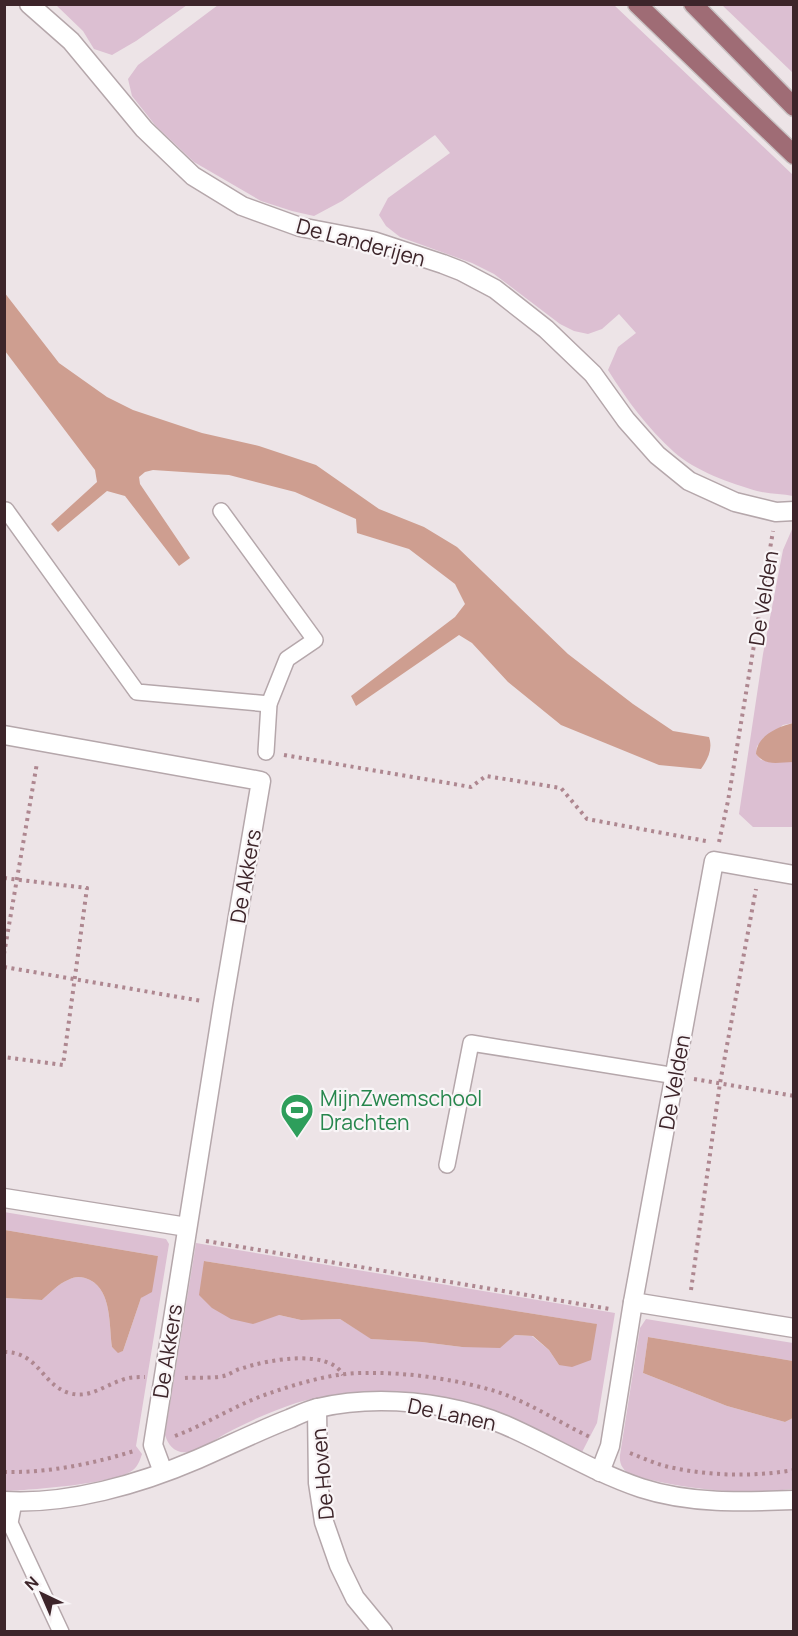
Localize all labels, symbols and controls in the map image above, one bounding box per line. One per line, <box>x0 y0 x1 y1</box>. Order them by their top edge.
street label: De Landerijen <box>293 211 429 273</box>
street label: De Velden <box>742 548 784 648</box>
street label: De Akkers <box>223 827 267 925</box>
street label: De Velden <box>652 1032 696 1132</box>
place label: MijnZwemschool Drachten <box>320 1084 482 1136</box>
sports icon: MijnZwemschool Drachten <box>279 1092 315 1139</box>
street label: De Akkers <box>146 1302 188 1400</box>
street label: De Lanen <box>405 1391 499 1437</box>
street label: De Hoven <box>304 1427 340 1521</box>
north arrow <box>12 1564 72 1624</box>
text: N <box>20 1571 43 1595</box>

